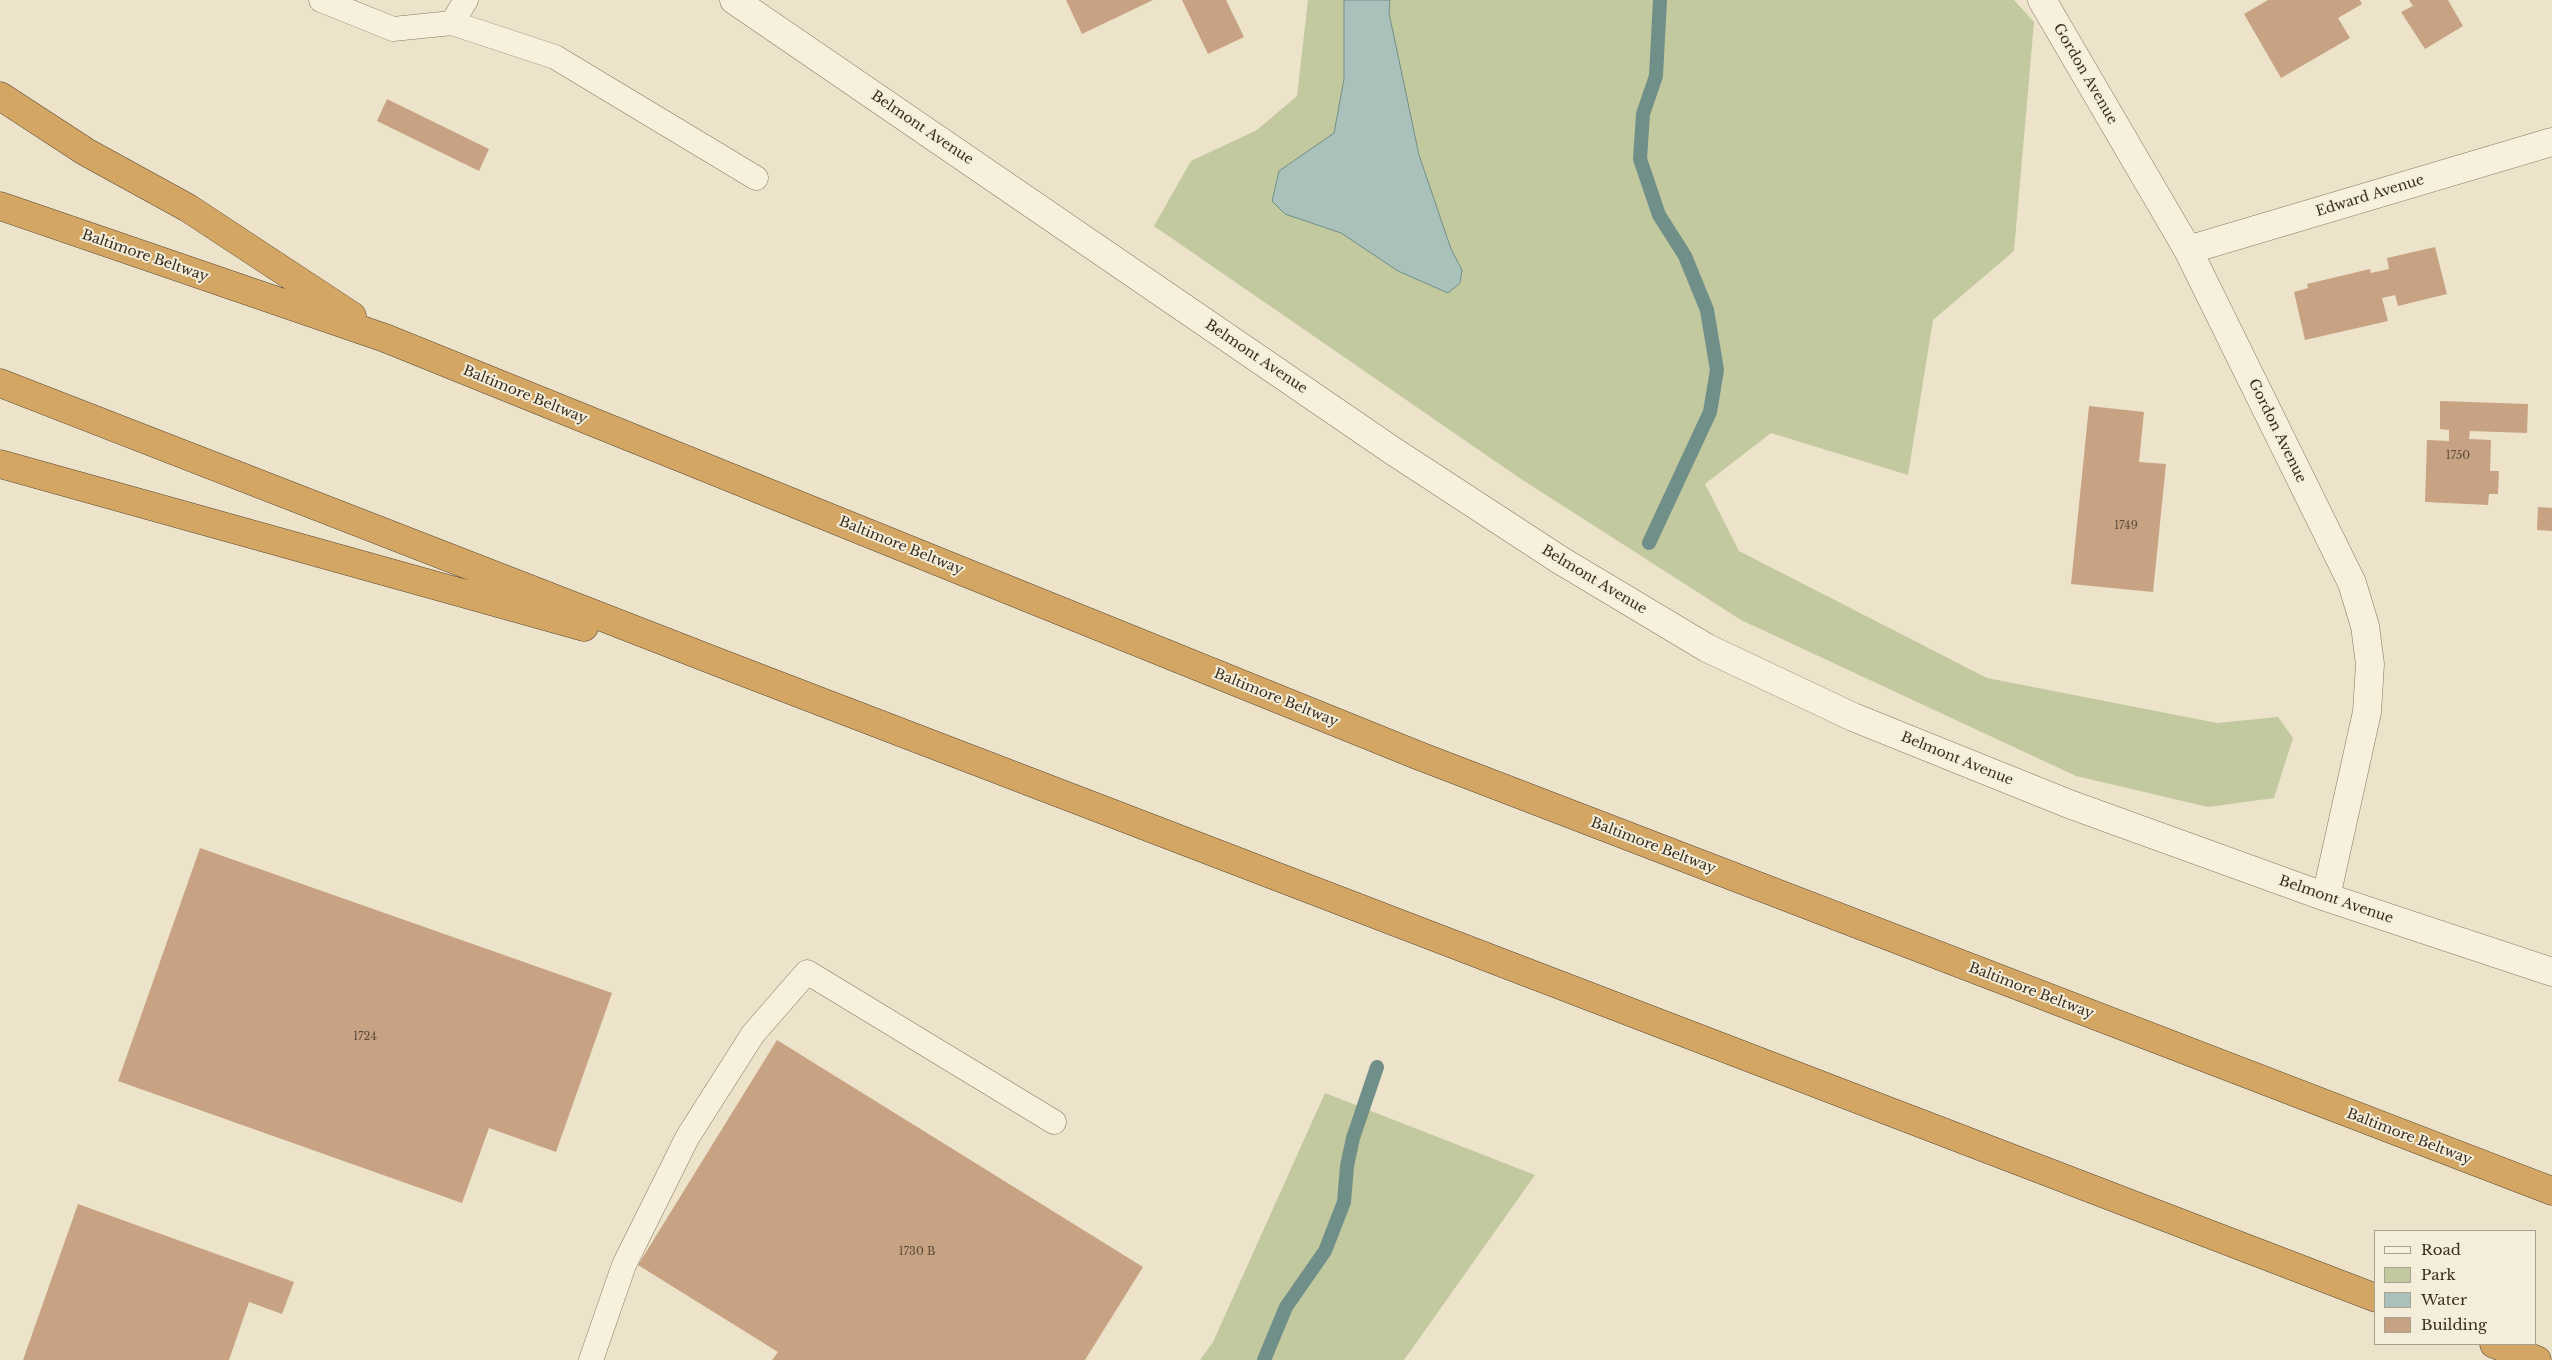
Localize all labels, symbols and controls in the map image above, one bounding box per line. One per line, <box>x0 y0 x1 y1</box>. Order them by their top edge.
street label: Gordon Avenue <box>2049 21 2121 127</box>
street label: Belmont Avenue <box>868 88 976 168</box>
street label: Edward Avenue <box>2314 172 2426 220</box>
street label: Baltimore Beltway <box>80 226 210 286</box>
street label: Belmont Avenue <box>1202 317 1310 397</box>
street label: Baltimore Beltway <box>460 362 590 428</box>
street label: Gordon Avenue <box>2245 376 2309 486</box>
house number: 1750 <box>2446 449 2470 463</box>
street label: Baltimore Beltway <box>836 513 966 579</box>
house number: 1749 <box>2114 519 2138 533</box>
street label: Belmont Avenue <box>1538 542 1650 618</box>
street label: Baltimore Beltway <box>1211 665 1341 731</box>
street label: Belmont Avenue <box>1898 729 2016 789</box>
street label: Baltimore Beltway <box>1588 814 1718 878</box>
street label: Belmont Avenue <box>2277 873 2395 927</box>
street label: Baltimore Beltway <box>1966 959 2096 1023</box>
house number: 1724 <box>353 1030 377 1044</box>
street label: Baltimore Beltway <box>2344 1105 2474 1169</box>
legend <box>2374 1230 2537 1345</box>
text: Road <box>2421 1240 2461 1259</box>
house number: 1730 B <box>899 1245 935 1259</box>
text: Park <box>2421 1265 2456 1284</box>
text: Water <box>2421 1290 2467 1309</box>
text: Building <box>2421 1315 2487 1334</box>

